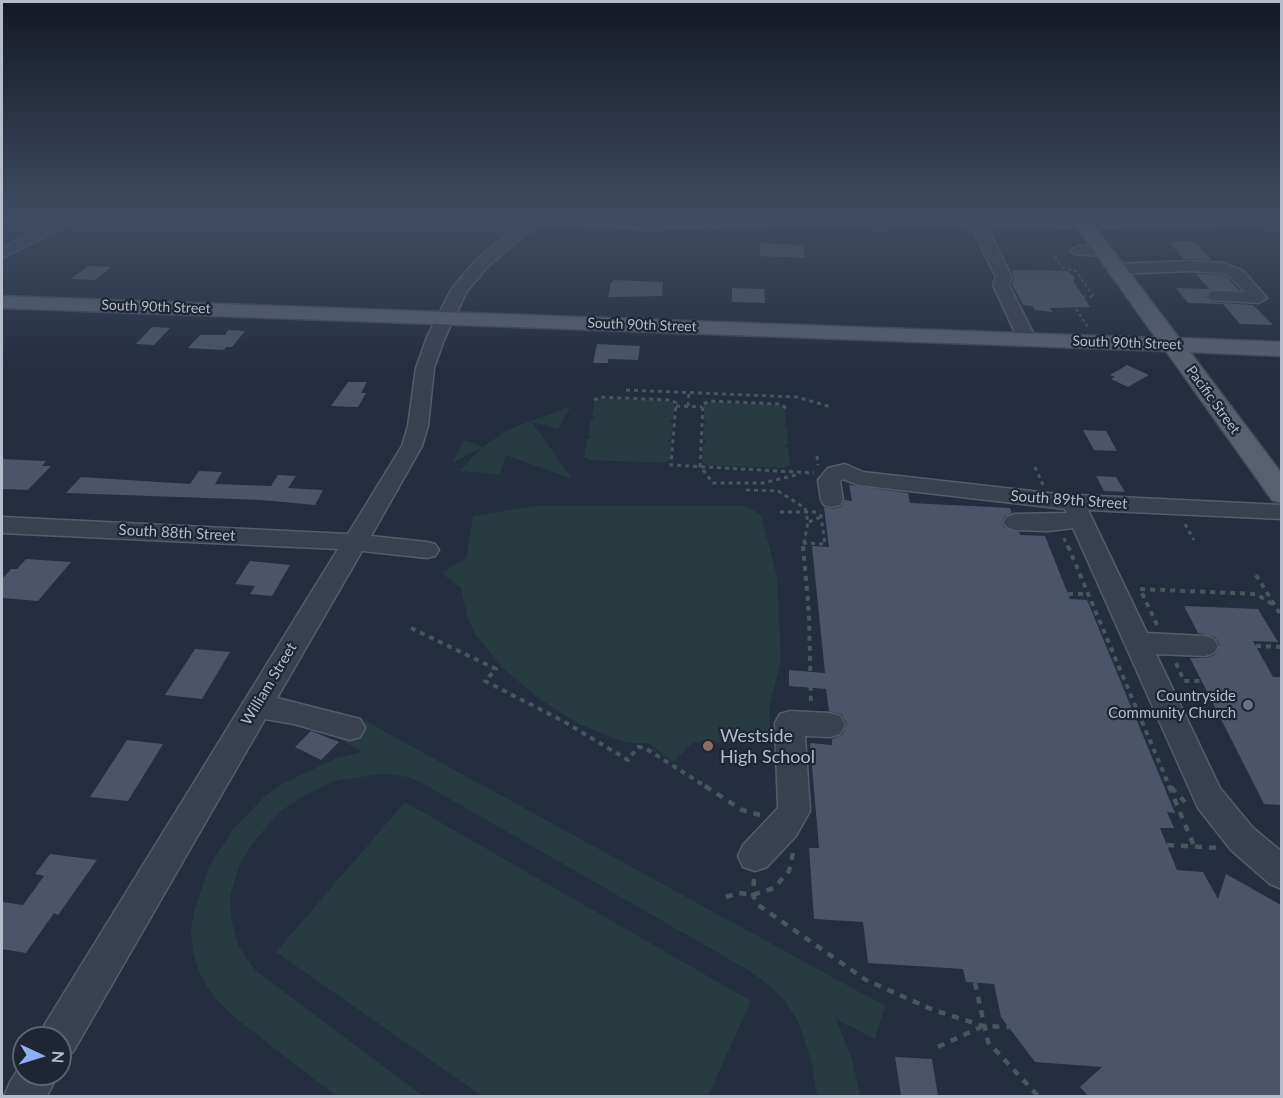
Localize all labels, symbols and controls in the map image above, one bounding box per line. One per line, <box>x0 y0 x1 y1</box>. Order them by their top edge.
street label: South 90th Street <box>101 297 211 317</box>
street label: South 90th Street <box>587 315 697 335</box>
street label: South 90th Street <box>1072 333 1182 353</box>
street label: Pacific Street <box>1183 363 1243 437</box>
street label: South 89th Street <box>1010 487 1128 513</box>
street label: South 88th Street <box>118 521 236 545</box>
street label: William Street <box>237 640 301 728</box>
place label: Countryside Community Church <box>1108 687 1236 722</box>
marker: Countryside Community Church <box>1241 698 1255 712</box>
place label: Westside High School <box>720 725 815 768</box>
marker: Westside High School <box>701 739 715 753</box>
north arrow <box>12 1026 72 1086</box>
text: N <box>49 1050 68 1064</box>

